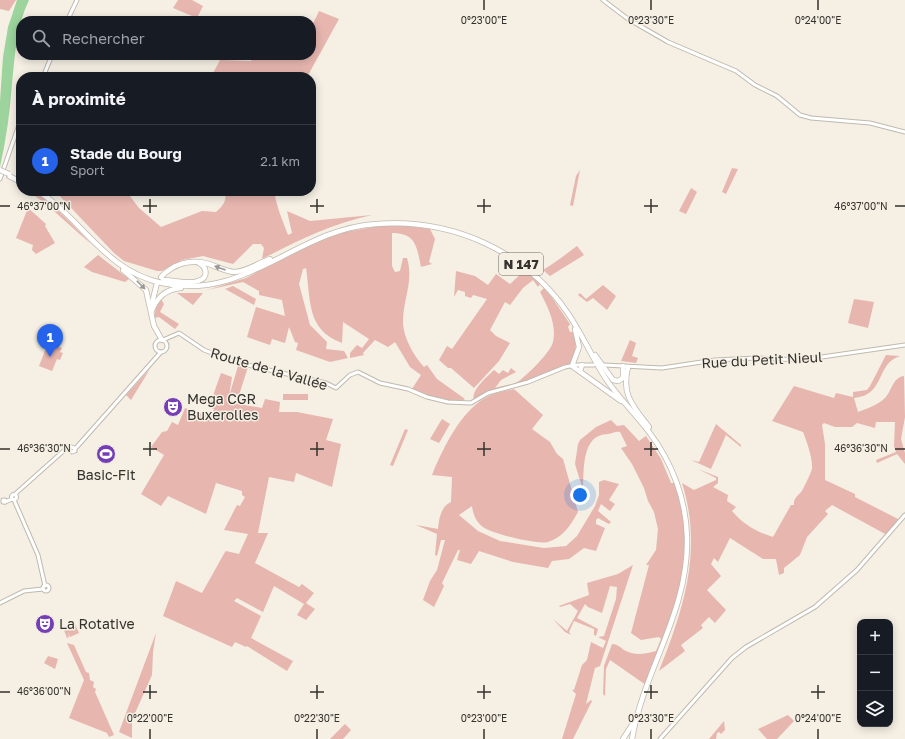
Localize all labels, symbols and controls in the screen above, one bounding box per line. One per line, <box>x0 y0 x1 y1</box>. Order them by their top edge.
text: 0°23'00"E <box>461 14 507 26</box>
text: 0°23'30"E <box>628 14 674 26</box>
text: 0°24'00"E <box>795 14 841 26</box>
search box <box>16 16 316 60</box>
icon: search <box>30 27 52 49</box>
text: Rechercher <box>62 29 145 47</box>
text: À proximité <box>32 88 126 109</box>
text: Stade du Bourg <box>70 144 182 162</box>
text: 1 <box>42 153 48 169</box>
text: 2.1 km <box>260 153 300 169</box>
text: Sport <box>70 162 105 178</box>
text: 46°37'00"N <box>17 200 71 212</box>
text: 46°37'00"N <box>834 200 888 212</box>
road number: N 147 <box>499 253 543 275</box>
one-way arrow <box>214 265 226 271</box>
one-way arrow <box>136 280 146 290</box>
pin: 1 <box>37 324 63 357</box>
street label: Route de la Vallée <box>209 344 330 393</box>
street label: Rue du Petit Nieul <box>701 348 823 371</box>
place label: Mega CGR Buxerolles <box>187 390 258 423</box>
theatre icon: Mega CGR Buxerolles <box>162 396 184 418</box>
text: 46°36'30"N <box>17 442 71 454</box>
text: 46°36'30"N <box>834 442 888 454</box>
sports icon: Basic-Fit <box>95 443 117 465</box>
place label: Basic-Fit <box>76 466 136 483</box>
your location <box>570 485 590 505</box>
theatre icon: La Rotative <box>34 613 56 635</box>
place label: La Rotative <box>59 615 135 632</box>
map controls <box>857 619 893 727</box>
button: + <box>857 619 893 655</box>
button: − <box>857 655 893 691</box>
text: 46°36'00"N <box>17 685 71 697</box>
button: layers <box>857 691 893 727</box>
text: 0°22'00"E <box>127 712 173 724</box>
text: 0°22'30"E <box>294 712 340 724</box>
text: 0°23'00"E <box>461 712 507 724</box>
text: 0°23'30"E <box>628 712 674 724</box>
text: 0°24'00"E <box>795 712 841 724</box>

